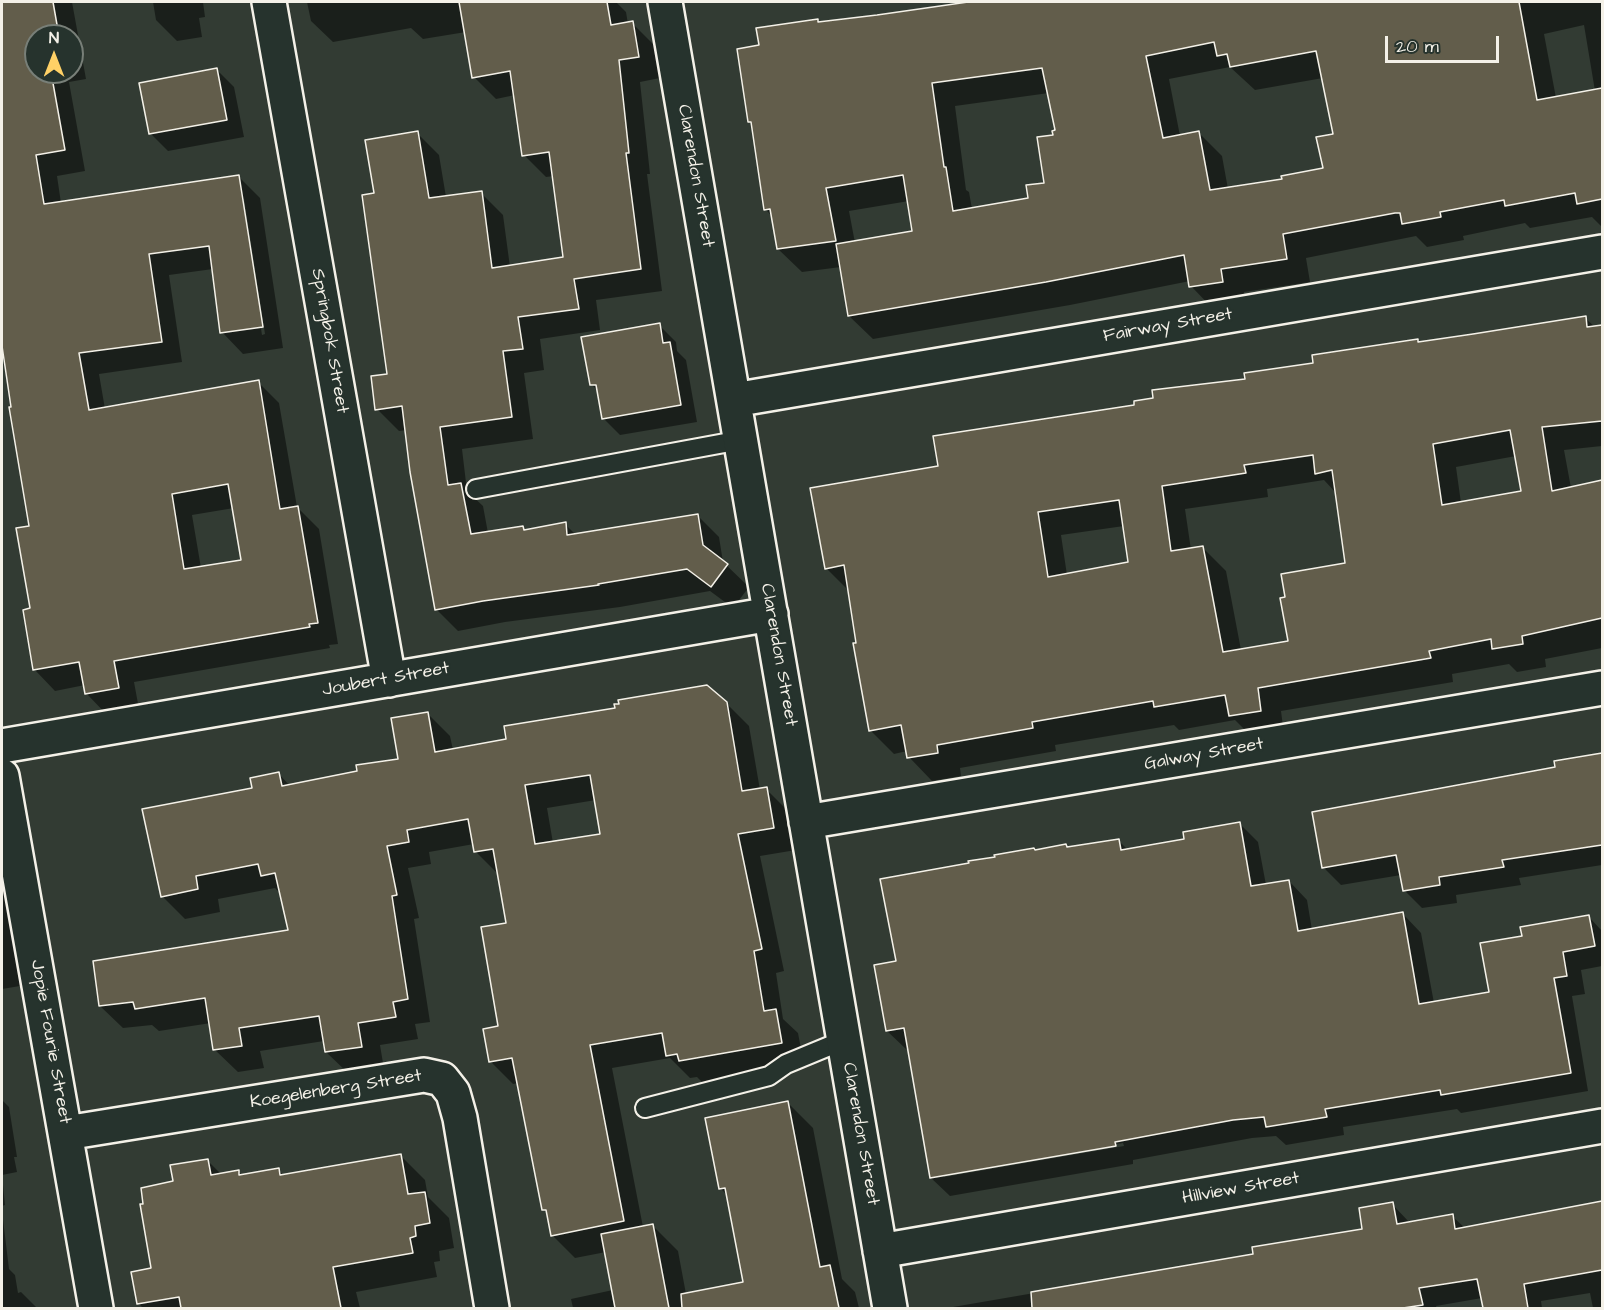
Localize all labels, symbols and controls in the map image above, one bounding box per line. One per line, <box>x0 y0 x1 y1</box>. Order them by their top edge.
north arrow <box>24 24 84 84</box>
scale bar <box>1388 24 1502 62</box>
text: N <box>49 27 59 49</box>
text: 20 m <box>1396 34 1439 59</box>
street label: Clarendon Street <box>672 103 718 249</box>
street label: Springbok Street <box>306 267 352 415</box>
street label: Fairway Street <box>1102 304 1234 348</box>
street label: Clarendon Street <box>755 582 801 728</box>
street label: Joubert Street <box>321 658 451 702</box>
street label: Galway Street <box>1143 734 1265 776</box>
street label: Jopie Fourie Street <box>25 958 75 1126</box>
street label: Clarendon Street <box>837 1061 883 1207</box>
street label: Koegelenberg Street <box>249 1066 423 1114</box>
street label: Hillview Street <box>1181 1168 1301 1210</box>

